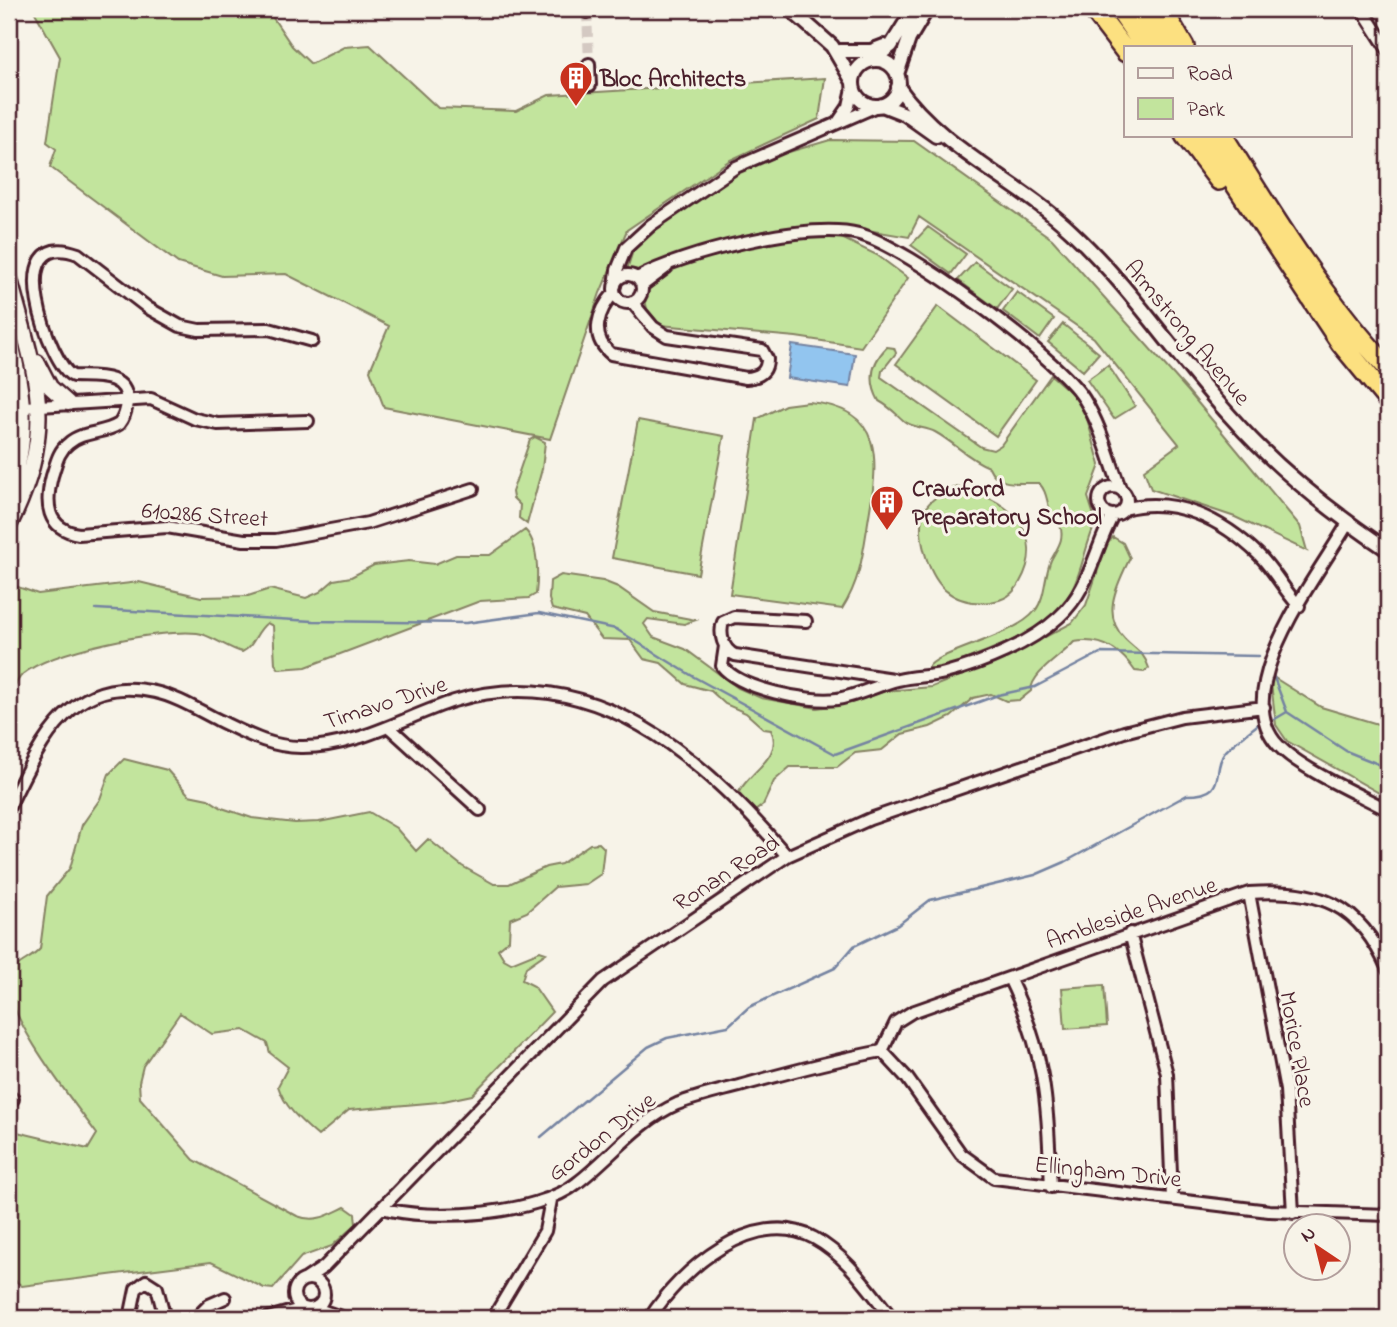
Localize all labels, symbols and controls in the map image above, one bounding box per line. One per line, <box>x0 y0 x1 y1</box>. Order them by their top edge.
legend <box>1124 46 1352 136</box>
building icon: Bloc Architects <box>557 59 595 108</box>
text: Road <box>1187 60 1233 90</box>
place label: Bloc Architects <box>599 63 746 98</box>
text: Park <box>1187 96 1226 126</box>
street label: Armstrong Avenue <box>1114 253 1258 415</box>
place label: Crawford Preparatory School <box>912 473 1102 537</box>
building icon: Crawford Preparatory School <box>868 483 906 532</box>
street label: 610286 Street <box>140 495 269 538</box>
street label: Timavo Drive <box>320 668 452 741</box>
street label: Ronan Road <box>667 826 788 922</box>
street label: Ambleside Avenue <box>1042 869 1222 960</box>
street label: Morice Place <box>1268 989 1323 1110</box>
street label: Gordon Drive <box>541 1084 664 1191</box>
street label: Ellingham Drive <box>1032 1148 1183 1199</box>
north arrow <box>1282 1212 1352 1282</box>
text: N <box>1296 1220 1322 1250</box>

